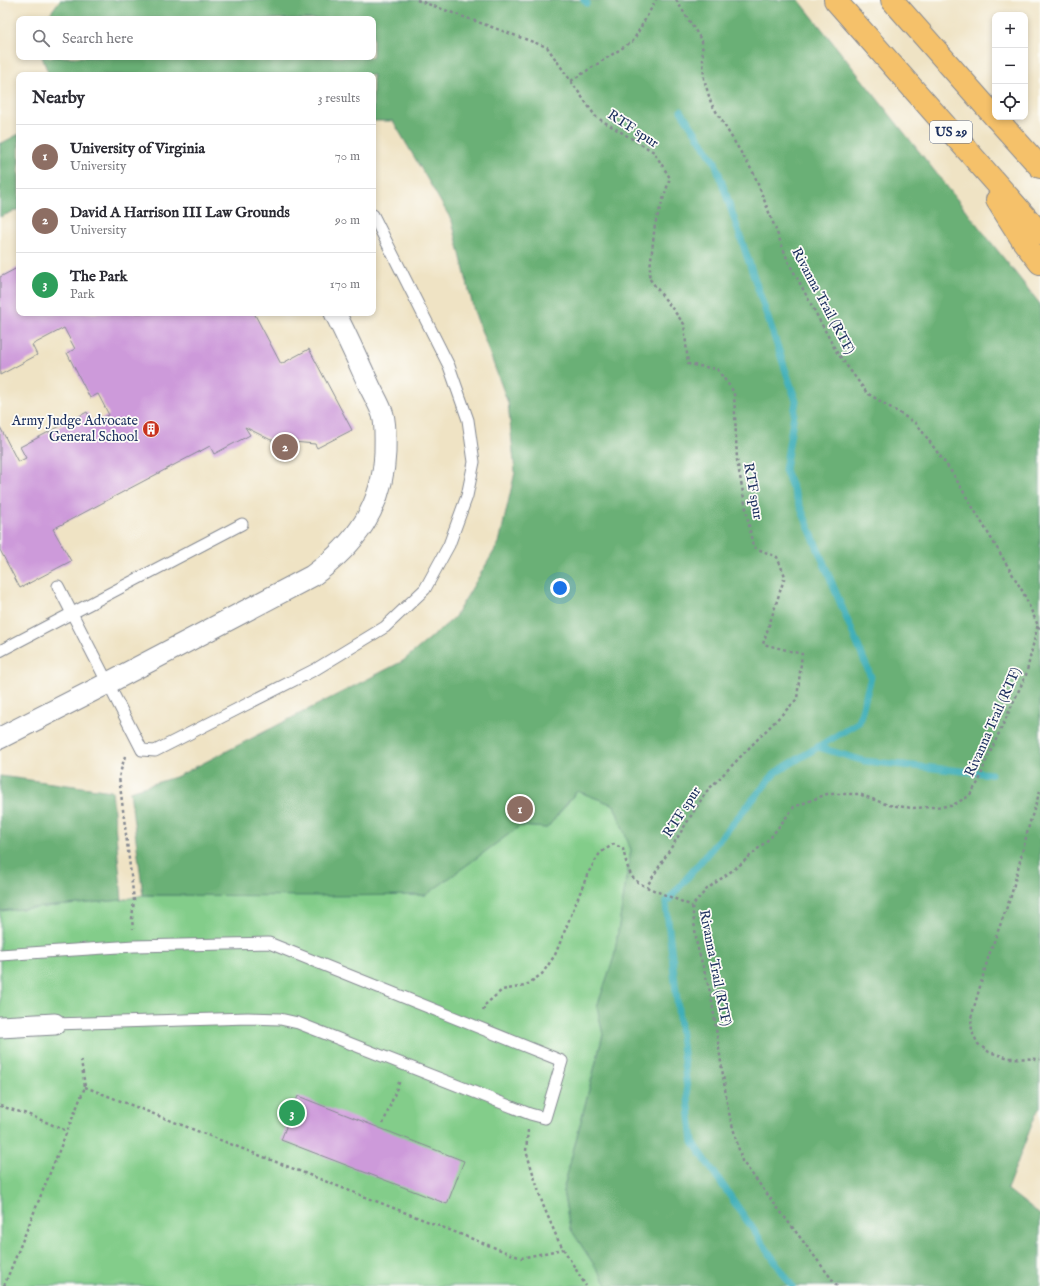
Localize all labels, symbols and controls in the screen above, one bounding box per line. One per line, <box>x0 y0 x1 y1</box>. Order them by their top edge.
map controls <box>992 12 1028 120</box>
button: + <box>992 12 1028 48</box>
search box <box>16 16 376 60</box>
icon: search <box>30 27 52 49</box>
text: Search here <box>62 29 133 48</box>
button: − <box>992 48 1028 84</box>
button: locate <box>992 84 1028 120</box>
text: Nearby <box>32 88 85 109</box>
text: 3 results <box>318 90 360 107</box>
street label: RTF spur <box>604 106 662 152</box>
road number: US 29 <box>930 121 972 143</box>
text: University of Virginia <box>70 139 205 158</box>
text: 1 <box>43 148 47 165</box>
text: 70 m <box>335 148 360 165</box>
text: University <box>70 158 126 175</box>
text: David A Harrison III Law Grounds <box>70 203 290 222</box>
text: 2 <box>42 212 48 229</box>
text: 90 m <box>335 212 360 229</box>
text: University <box>70 222 126 239</box>
street label: Rivanna Trail (RTF) <box>787 245 859 357</box>
text: The Park <box>70 267 128 286</box>
text: 3 <box>43 276 47 293</box>
text: 170 m <box>330 276 360 293</box>
text: Park <box>70 286 95 303</box>
place label: Army Judge Advocate General School <box>11 412 139 446</box>
building icon: Army Judge Advocate General School <box>141 419 161 439</box>
pin: 2 <box>272 432 298 462</box>
street label: RTF spur <box>739 461 767 521</box>
your location <box>550 578 570 598</box>
street label: Rivanna Trail (RTF) <box>961 664 1025 780</box>
street label: RTF spur <box>659 783 705 841</box>
pin: 1 <box>507 794 533 824</box>
street label: Rivanna Trail (RTF) <box>695 908 735 1028</box>
pin: 3 <box>279 1098 305 1128</box>

